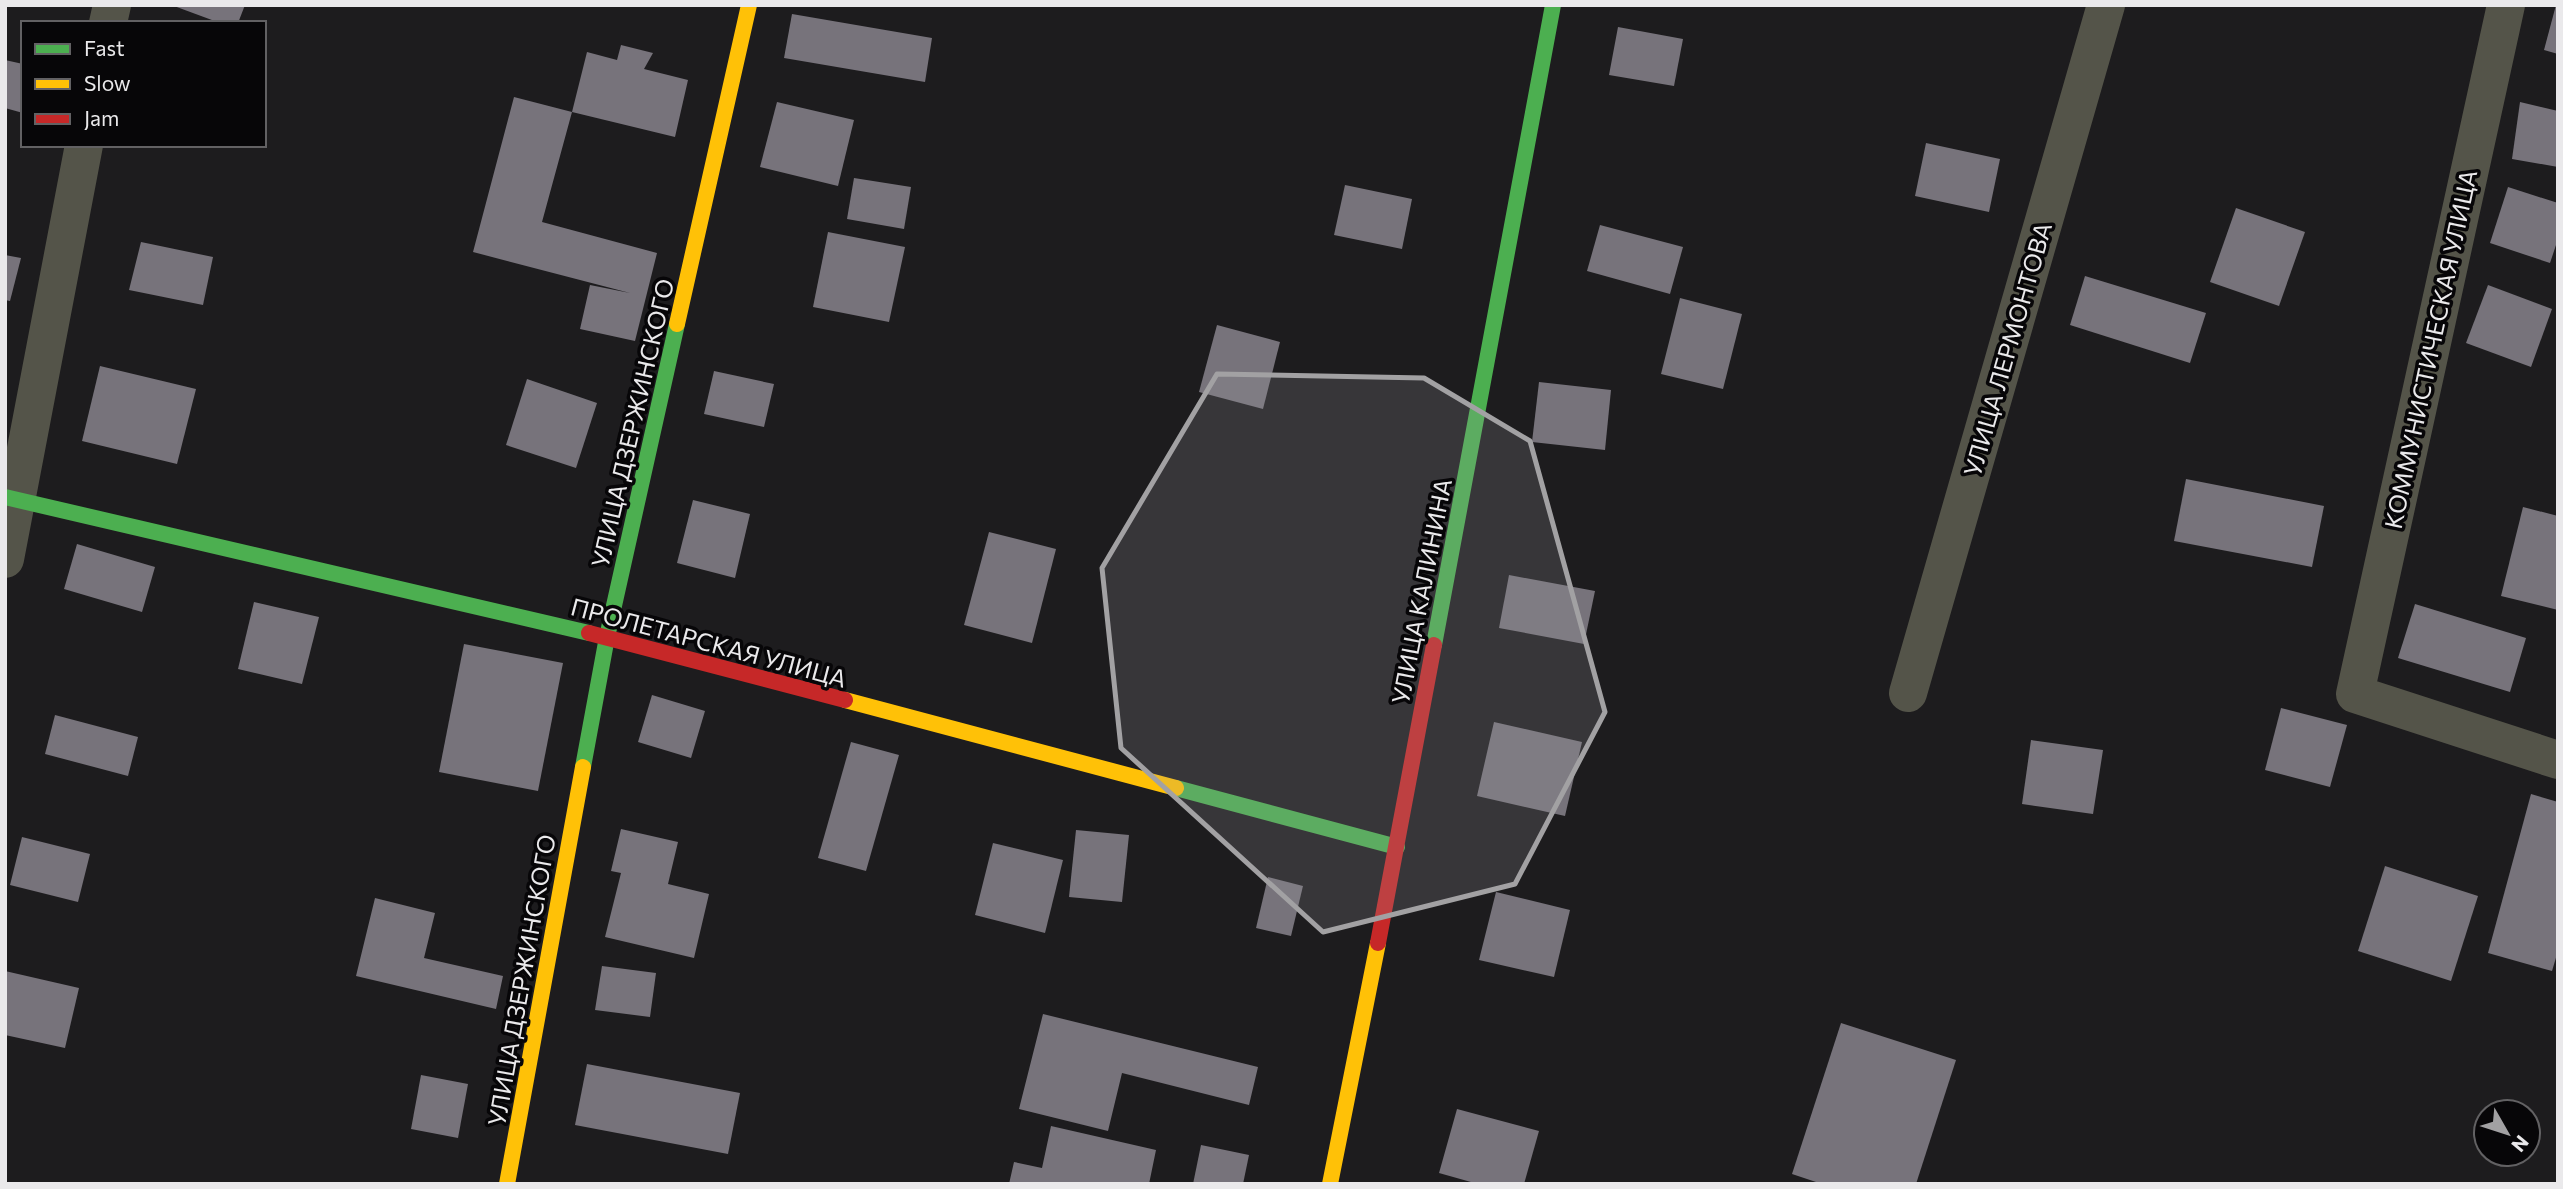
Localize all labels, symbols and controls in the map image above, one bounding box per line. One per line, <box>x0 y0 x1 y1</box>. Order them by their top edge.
legend <box>21 21 266 147</box>
text: Fast <box>84 35 125 60</box>
text: Slow <box>84 70 131 95</box>
text: Jam <box>84 105 119 130</box>
street label: КОММУНИСТИЧЕСКАЯ УЛИЦА <box>2378 167 2482 531</box>
street label: УЛИЦА ЛЕРМОНТОВА <box>1957 219 2057 479</box>
street label: УЛИЦА ДЗЕРЖИНСКОГО <box>585 276 679 570</box>
street label: УЛИЦА КАЛИНИНА <box>1385 476 1457 706</box>
street label: ПРОЛЕТАРСКАЯ УЛИЦА <box>568 591 850 693</box>
street label: УЛИЦА ДЗЕРЖИНСКОГО <box>481 832 561 1128</box>
north arrow <box>2472 1098 2542 1168</box>
text: N <box>2507 1131 2534 1157</box>

